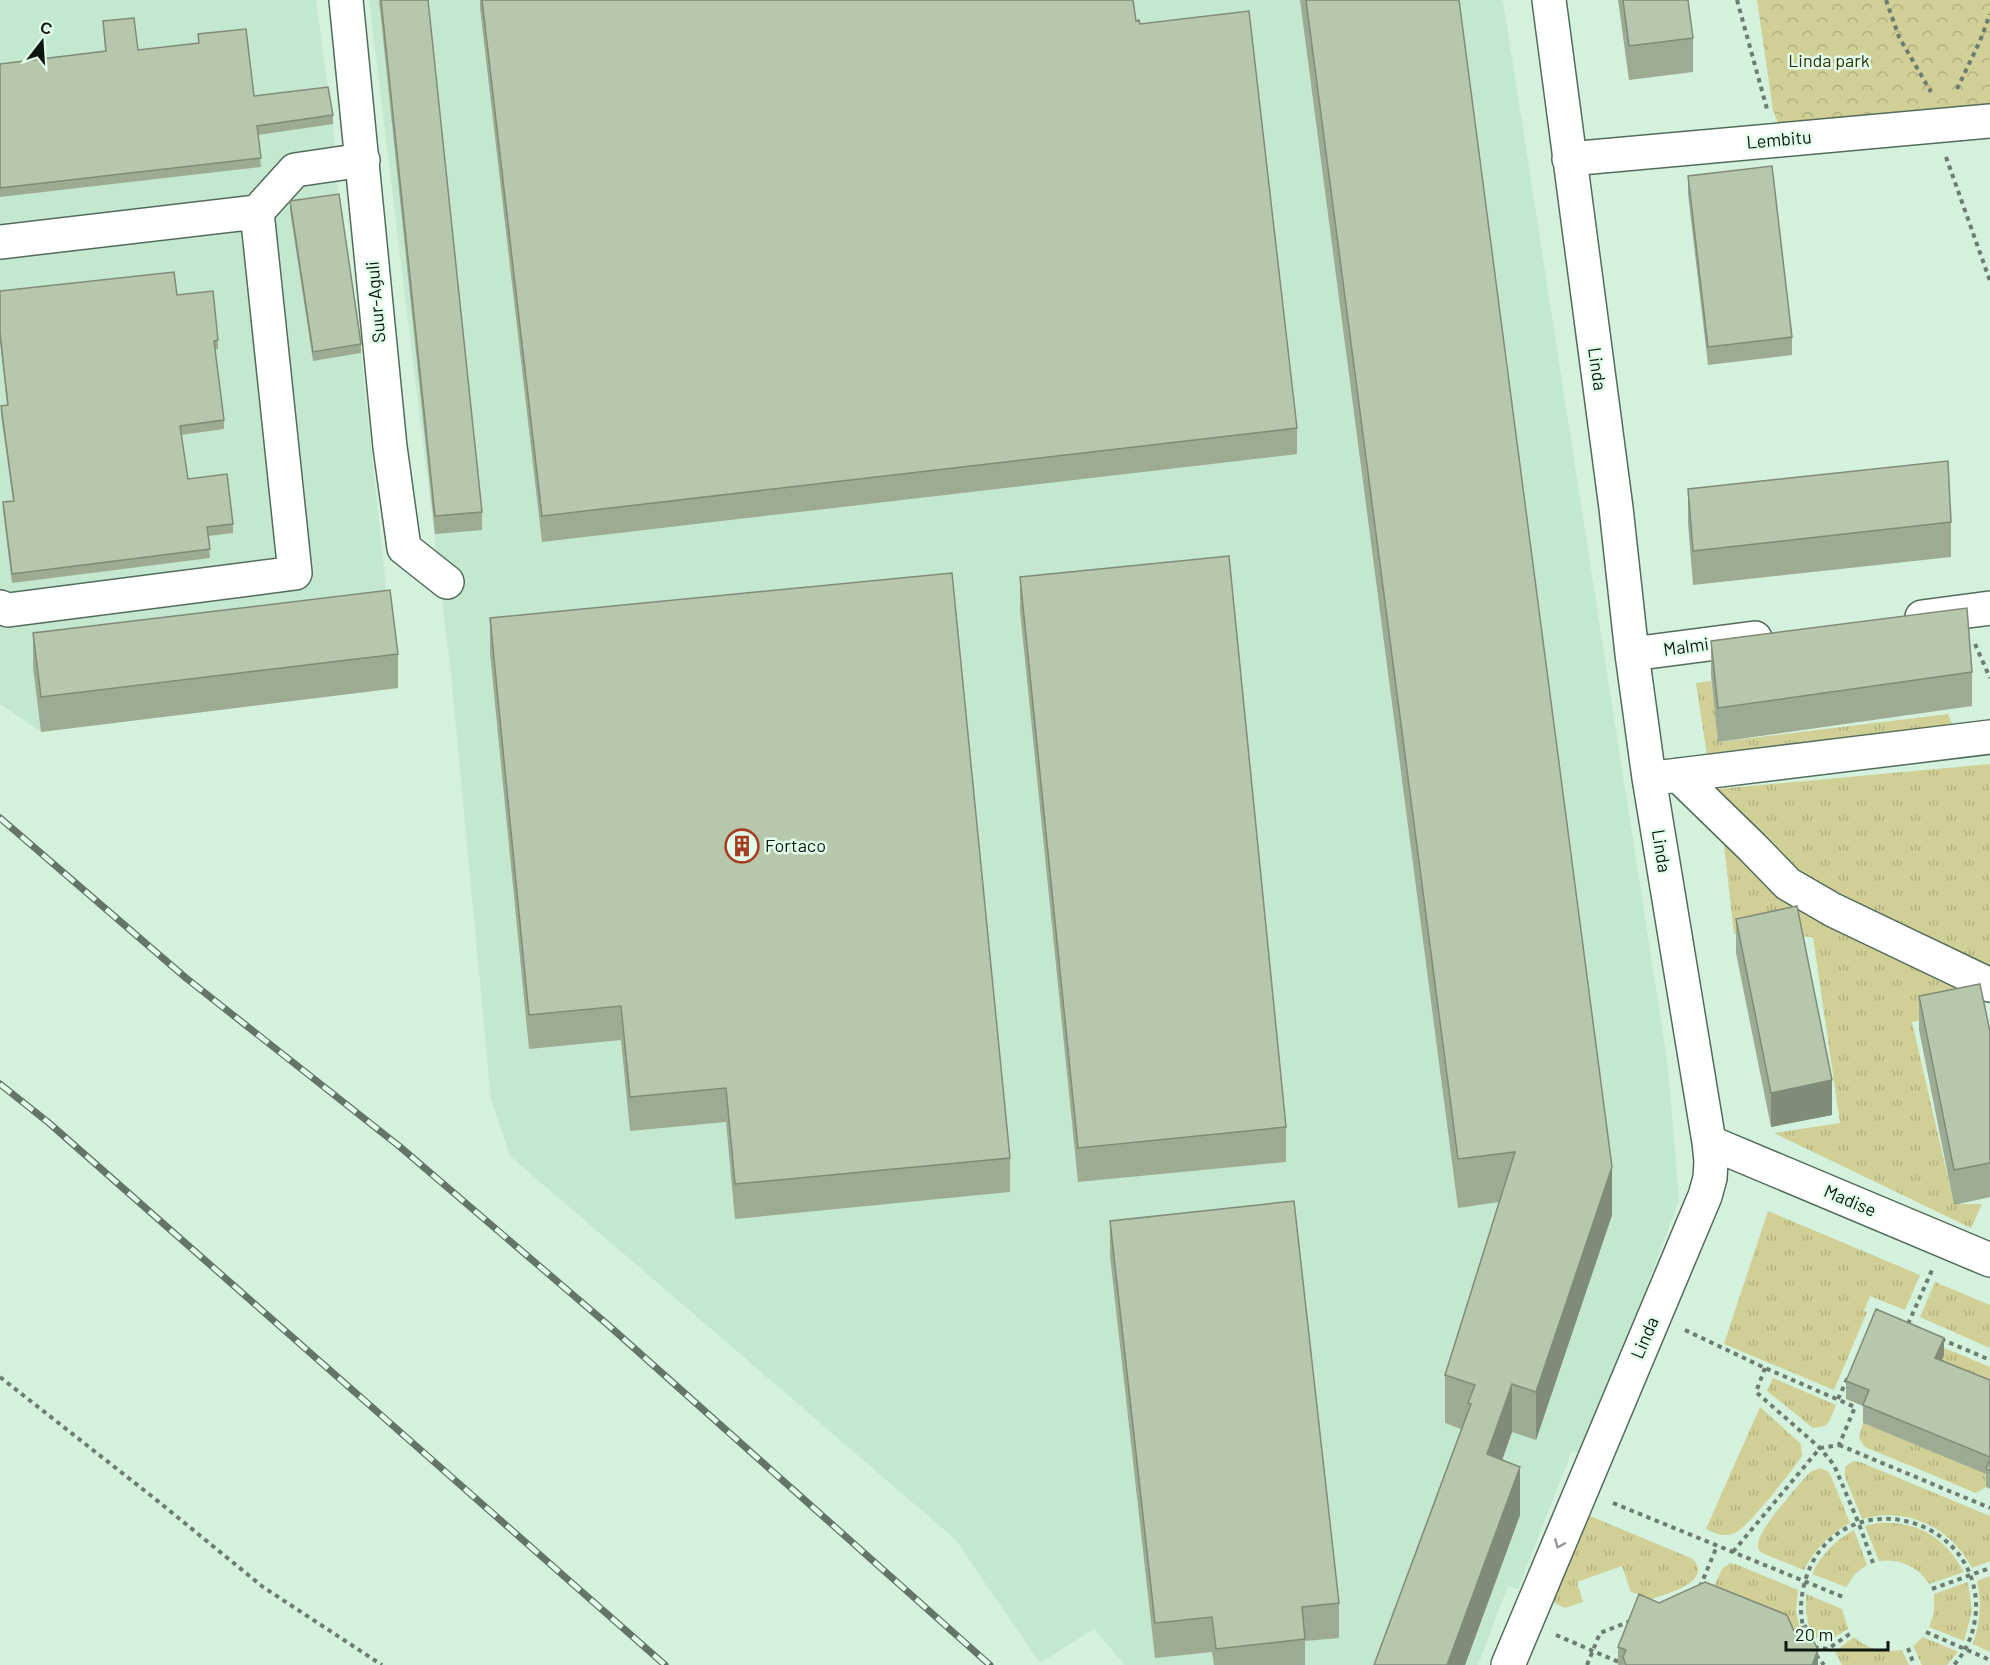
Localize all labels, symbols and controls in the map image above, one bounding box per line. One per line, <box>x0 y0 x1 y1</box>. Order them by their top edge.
north arrow <box>12 12 72 72</box>
text: С <box>38 16 55 38</box>
park label: Linda park <box>1788 49 1870 71</box>
street label: Lembitu <box>1745 125 1812 153</box>
street label: Suur-Aguli <box>360 260 390 344</box>
street label: Linda <box>1584 346 1612 392</box>
street label: Malmi <box>1662 632 1710 660</box>
building icon: Fortaco <box>724 828 760 864</box>
street label: Linda <box>1648 828 1676 874</box>
place label: Fortaco <box>765 834 826 856</box>
street label: Madise <box>1821 1179 1880 1221</box>
street label: Linda <box>1625 1313 1663 1362</box>
one-way arrow <box>1554 1538 1566 1549</box>
scale bar <box>1786 1614 1888 1652</box>
text: 20 m <box>1795 1623 1833 1645</box>

